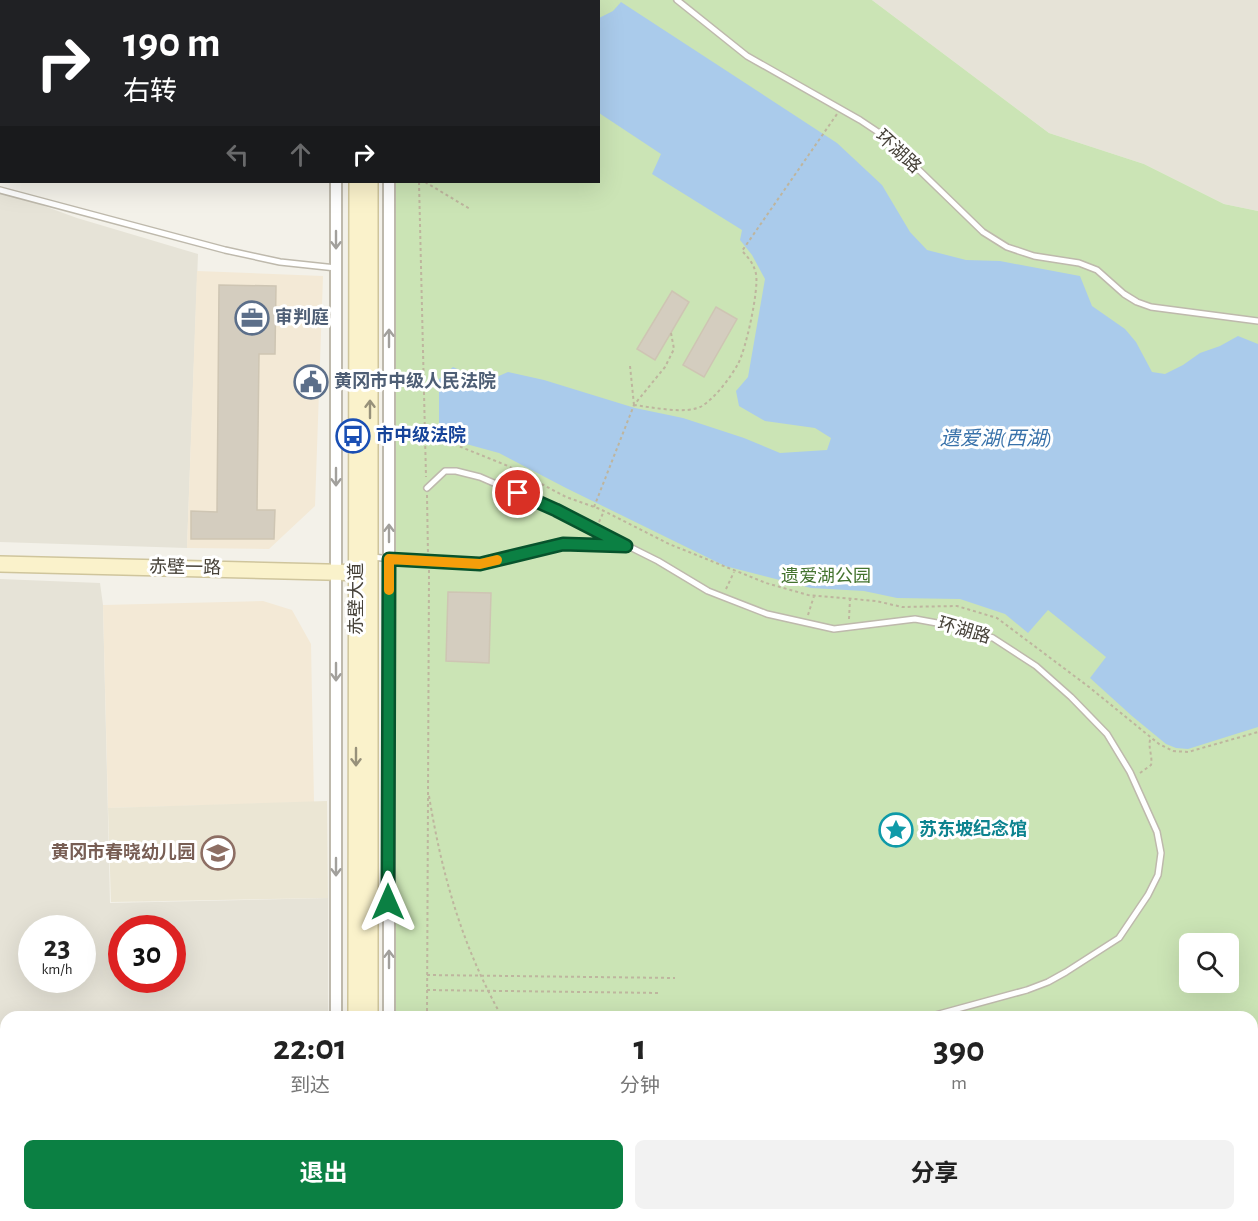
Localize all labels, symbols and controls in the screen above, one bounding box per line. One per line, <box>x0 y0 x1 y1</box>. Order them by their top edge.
text: 190 m <box>123 22 221 64</box>
icon: right <box>24 24 102 102</box>
text: 右转 <box>123 78 177 105</box>
street label: 环湖路 <box>872 126 925 177</box>
icon: left <box>221 138 254 171</box>
icon: ahead <box>284 138 317 171</box>
icon: right <box>347 138 380 171</box>
one-way arrow <box>330 229 342 249</box>
office icon: 审判庭 <box>234 300 270 336</box>
place label: 审判庭 <box>275 307 329 327</box>
one-way arrow <box>383 328 395 348</box>
public building icon: 黄冈市中级人民法院 <box>293 364 329 400</box>
place label: 黄冈市中级人民法院 <box>334 371 496 391</box>
one-way arrow <box>364 400 376 420</box>
bus stop icon: 市中级法院 <box>335 418 371 454</box>
place label: 市中级法院 <box>376 425 466 445</box>
water label: 遗爱湖(西湖) <box>940 428 1052 449</box>
one-way arrow <box>330 466 342 486</box>
pin <box>492 467 543 518</box>
icon: arrive <box>501 476 534 509</box>
one-way arrow <box>383 523 395 543</box>
street label: 赤壁一路 <box>149 556 221 578</box>
street label: 赤壁大道 <box>346 563 366 635</box>
park label: 遗爱湖公园 <box>781 566 871 586</box>
street label: 环湖路 <box>936 613 993 647</box>
one-way arrow <box>330 661 342 681</box>
one-way arrow <box>350 746 362 766</box>
place icon: 苏东坡纪念馆 <box>878 812 914 848</box>
place label: 苏东坡纪念馆 <box>919 818 1027 839</box>
school or university icon: 黄冈市春晓幼儿园 <box>200 835 236 871</box>
place label: 黄冈市春晓幼儿园 <box>51 842 195 862</box>
one-way arrow <box>330 856 342 876</box>
position arrow <box>356 870 420 934</box>
speed limit sign: 30 <box>108 915 186 993</box>
text: 23 <box>43 932 71 962</box>
map controls <box>1179 933 1239 993</box>
button: search <box>1179 933 1239 993</box>
one-way arrow <box>383 949 395 969</box>
text: km/h <box>42 962 72 977</box>
text: 22:01 <box>273 1030 347 1066</box>
text: 1 <box>634 1030 647 1066</box>
text: 390 <box>933 1032 985 1068</box>
text: m <box>951 1073 967 1093</box>
text: 到达 <box>290 1076 330 1096</box>
text: 分钟 <box>620 1076 660 1096</box>
button: 退出 <box>24 1140 623 1209</box>
button: 分享 <box>635 1140 1234 1209</box>

